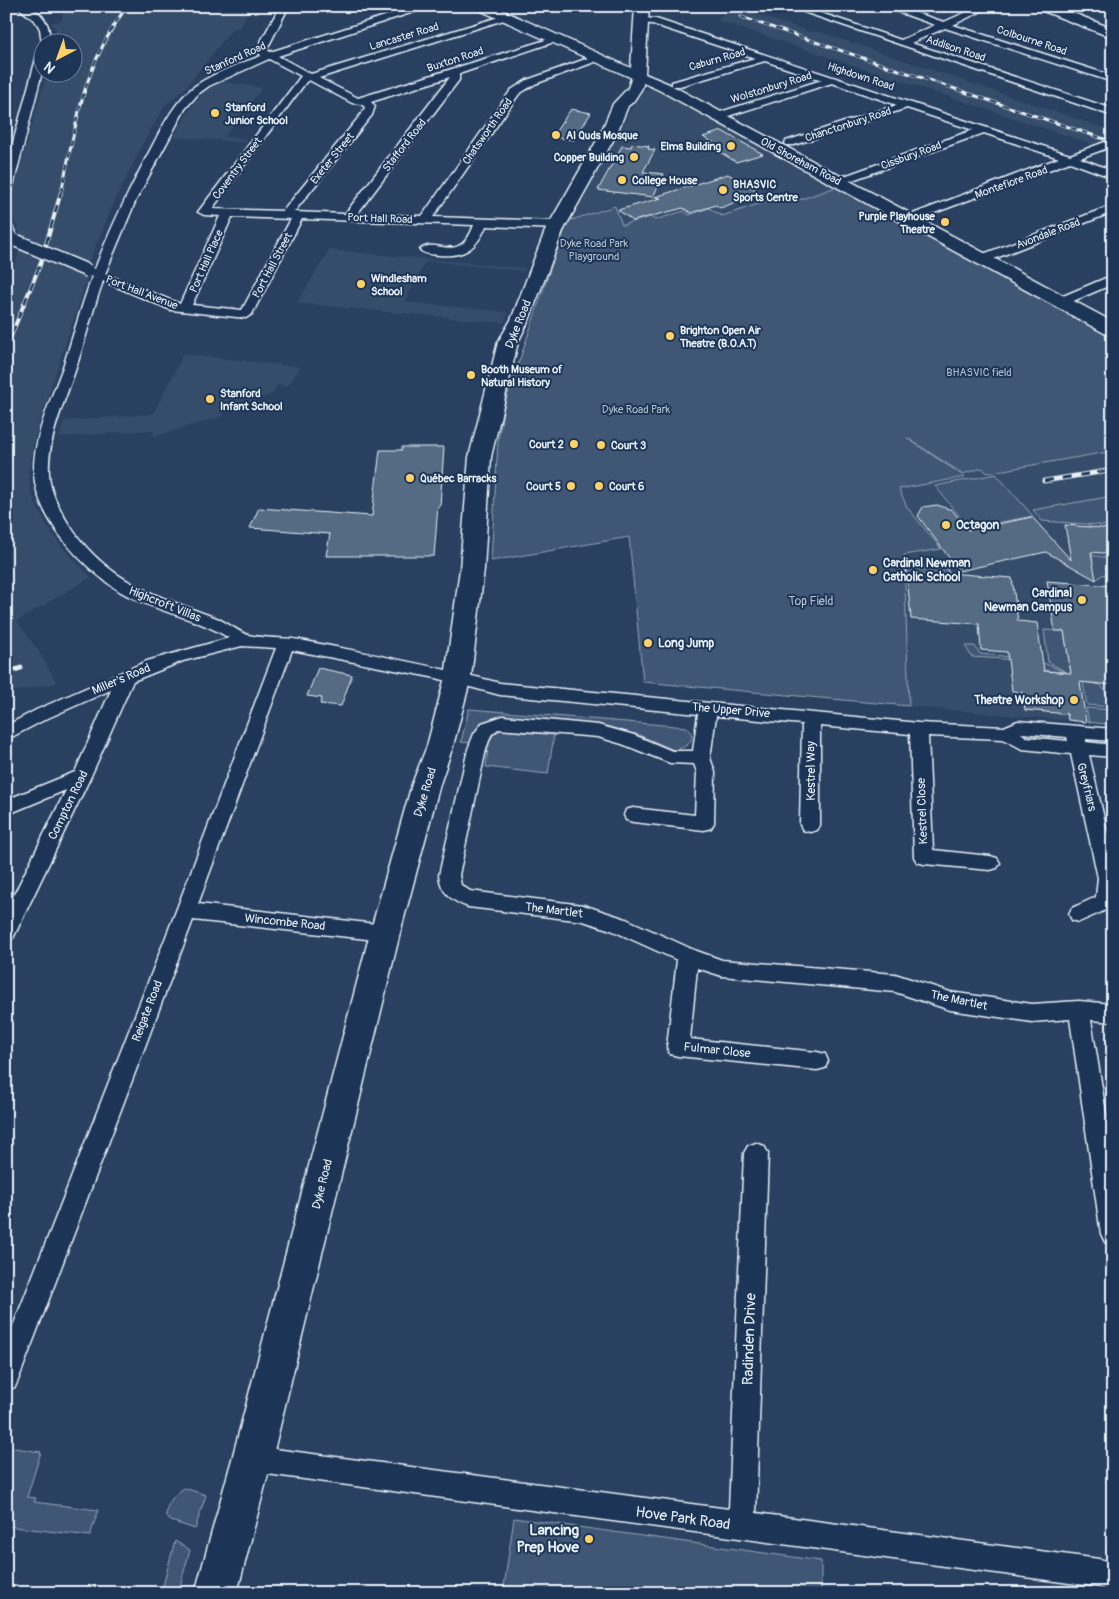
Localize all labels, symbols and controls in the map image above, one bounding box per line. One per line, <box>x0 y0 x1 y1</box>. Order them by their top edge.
street label: Lancaster Road <box>368 20 440 53</box>
street label: Colbourne Road <box>995 23 1069 58</box>
north arrow <box>32 32 82 82</box>
street label: Addison Road <box>924 33 987 64</box>
street label: Stanford Road <box>202 39 268 78</box>
street label: Buxton Road <box>425 44 485 75</box>
street label: Caburn Road <box>687 45 747 74</box>
text: N <box>41 58 59 77</box>
street label: Highdown Road <box>826 60 896 93</box>
street label: Wolstonbury Road <box>729 69 813 106</box>
street label: Chatsworth Road <box>460 96 515 167</box>
place label: Stanford Junior School <box>225 101 288 127</box>
street label: Chanctonbury Road <box>803 104 893 145</box>
marker: Stanford Junior School <box>209 107 221 119</box>
street label: Stafford Road <box>380 116 429 174</box>
marker: Al Quds Mosque <box>550 129 562 141</box>
place label: Al Quds Mosque <box>566 129 639 142</box>
street label: Exeter Street <box>308 130 357 187</box>
street label: Coventry Street <box>210 134 265 202</box>
street label: Old Shoreham Road <box>758 135 843 188</box>
street label: Cissbury Road <box>879 139 943 172</box>
place label: Elms Building <box>660 140 721 153</box>
marker: Elms Building <box>725 140 737 152</box>
place label: Copper Building <box>554 151 624 164</box>
marker: Copper Building <box>628 151 640 163</box>
street label: Montefiore Road <box>973 163 1049 202</box>
marker: College House <box>616 174 628 186</box>
place label: College House <box>632 174 698 187</box>
place label: BHASVIC Sports Centre <box>733 178 798 204</box>
marker: BHASVIC Sports Centre <box>717 184 729 196</box>
place label: Purple Playhouse Theatre <box>858 210 936 236</box>
street label: Port Hall Road <box>347 211 413 226</box>
street label: Avondale Road <box>1014 215 1082 252</box>
marker: Purple Playhouse Theatre <box>939 216 951 228</box>
street label: Port Hall Place <box>187 227 226 295</box>
street label: Port Hall Street <box>250 230 295 300</box>
park label: Dyke Road Park Playground <box>560 237 629 263</box>
place label: Windlesham School <box>371 272 427 298</box>
street label: Port Hall Avenue <box>104 273 180 312</box>
marker: Windlesham School <box>355 278 367 290</box>
street label: Dyke Road <box>502 298 535 351</box>
place label: Brighton Open Air Theatre (B.O.A.T) <box>679 324 762 350</box>
marker: Brighton Open Air Theatre (B.O.A.T) <box>664 330 676 342</box>
place label: Booth Museum of Natural History <box>481 363 563 389</box>
park label: BHASVIC field <box>946 366 1012 379</box>
marker: Booth Museum of Natural History <box>465 369 477 381</box>
place label: Stanford Infant School <box>220 387 283 413</box>
marker: Stanford Infant School <box>204 393 216 405</box>
park label: Dyke Road Park <box>602 403 671 416</box>
place label: Court 2 <box>529 438 564 451</box>
marker: Court 2 <box>568 438 580 450</box>
marker: Court 3 <box>595 439 607 451</box>
place label: Court 3 <box>611 439 646 452</box>
marker: Québec Barracks <box>404 472 416 484</box>
place label: Québec Barracks <box>420 472 496 485</box>
place label: Court 5 <box>526 480 561 493</box>
marker: Court 5 <box>565 480 577 492</box>
marker: Court 6 <box>593 480 605 492</box>
place label: Court 6 <box>609 480 645 493</box>
place label: Octagon <box>956 518 999 533</box>
marker: Octagon <box>940 519 952 531</box>
place label: Cardinal Newman Catholic School <box>883 556 971 585</box>
marker: Cardinal Newman Catholic School <box>867 564 879 576</box>
street label: Highcroft Villas <box>127 583 204 626</box>
place label: Cardinal Newman Campus <box>984 586 1073 615</box>
park label: Top Field <box>789 594 834 609</box>
marker: Cardinal Newman Campus <box>1076 594 1088 606</box>
place label: Long Jump <box>658 636 715 651</box>
marker: Long Jump <box>642 637 654 649</box>
street label: Miller's Road <box>90 660 153 698</box>
place label: Theatre Workshop <box>973 693 1064 708</box>
marker: Theatre Workshop <box>1068 694 1080 706</box>
street label: The Upper Drive <box>691 700 771 721</box>
street label: Kestrel Way <box>804 741 819 801</box>
street label: Greyfriars <box>1073 761 1100 814</box>
street label: Dyke Road <box>411 765 440 819</box>
street label: Compton Road <box>45 768 92 842</box>
street label: Kestrel Close <box>914 777 931 845</box>
street label: The Martlet <box>524 900 584 921</box>
street label: Wincombe Road <box>244 911 326 934</box>
street label: Reigate Road <box>129 978 166 1044</box>
street label: The Martlet <box>929 987 989 1014</box>
street label: Fulmar Close <box>683 1040 751 1061</box>
street label: Dyke Road <box>309 1157 336 1211</box>
street label: Radinden Drive <box>738 1292 761 1386</box>
street label: Hove Park Road <box>634 1502 732 1535</box>
place label: Lancing Prep Hove <box>517 1521 580 1557</box>
marker: Lancing Prep Hove <box>583 1533 595 1545</box>

